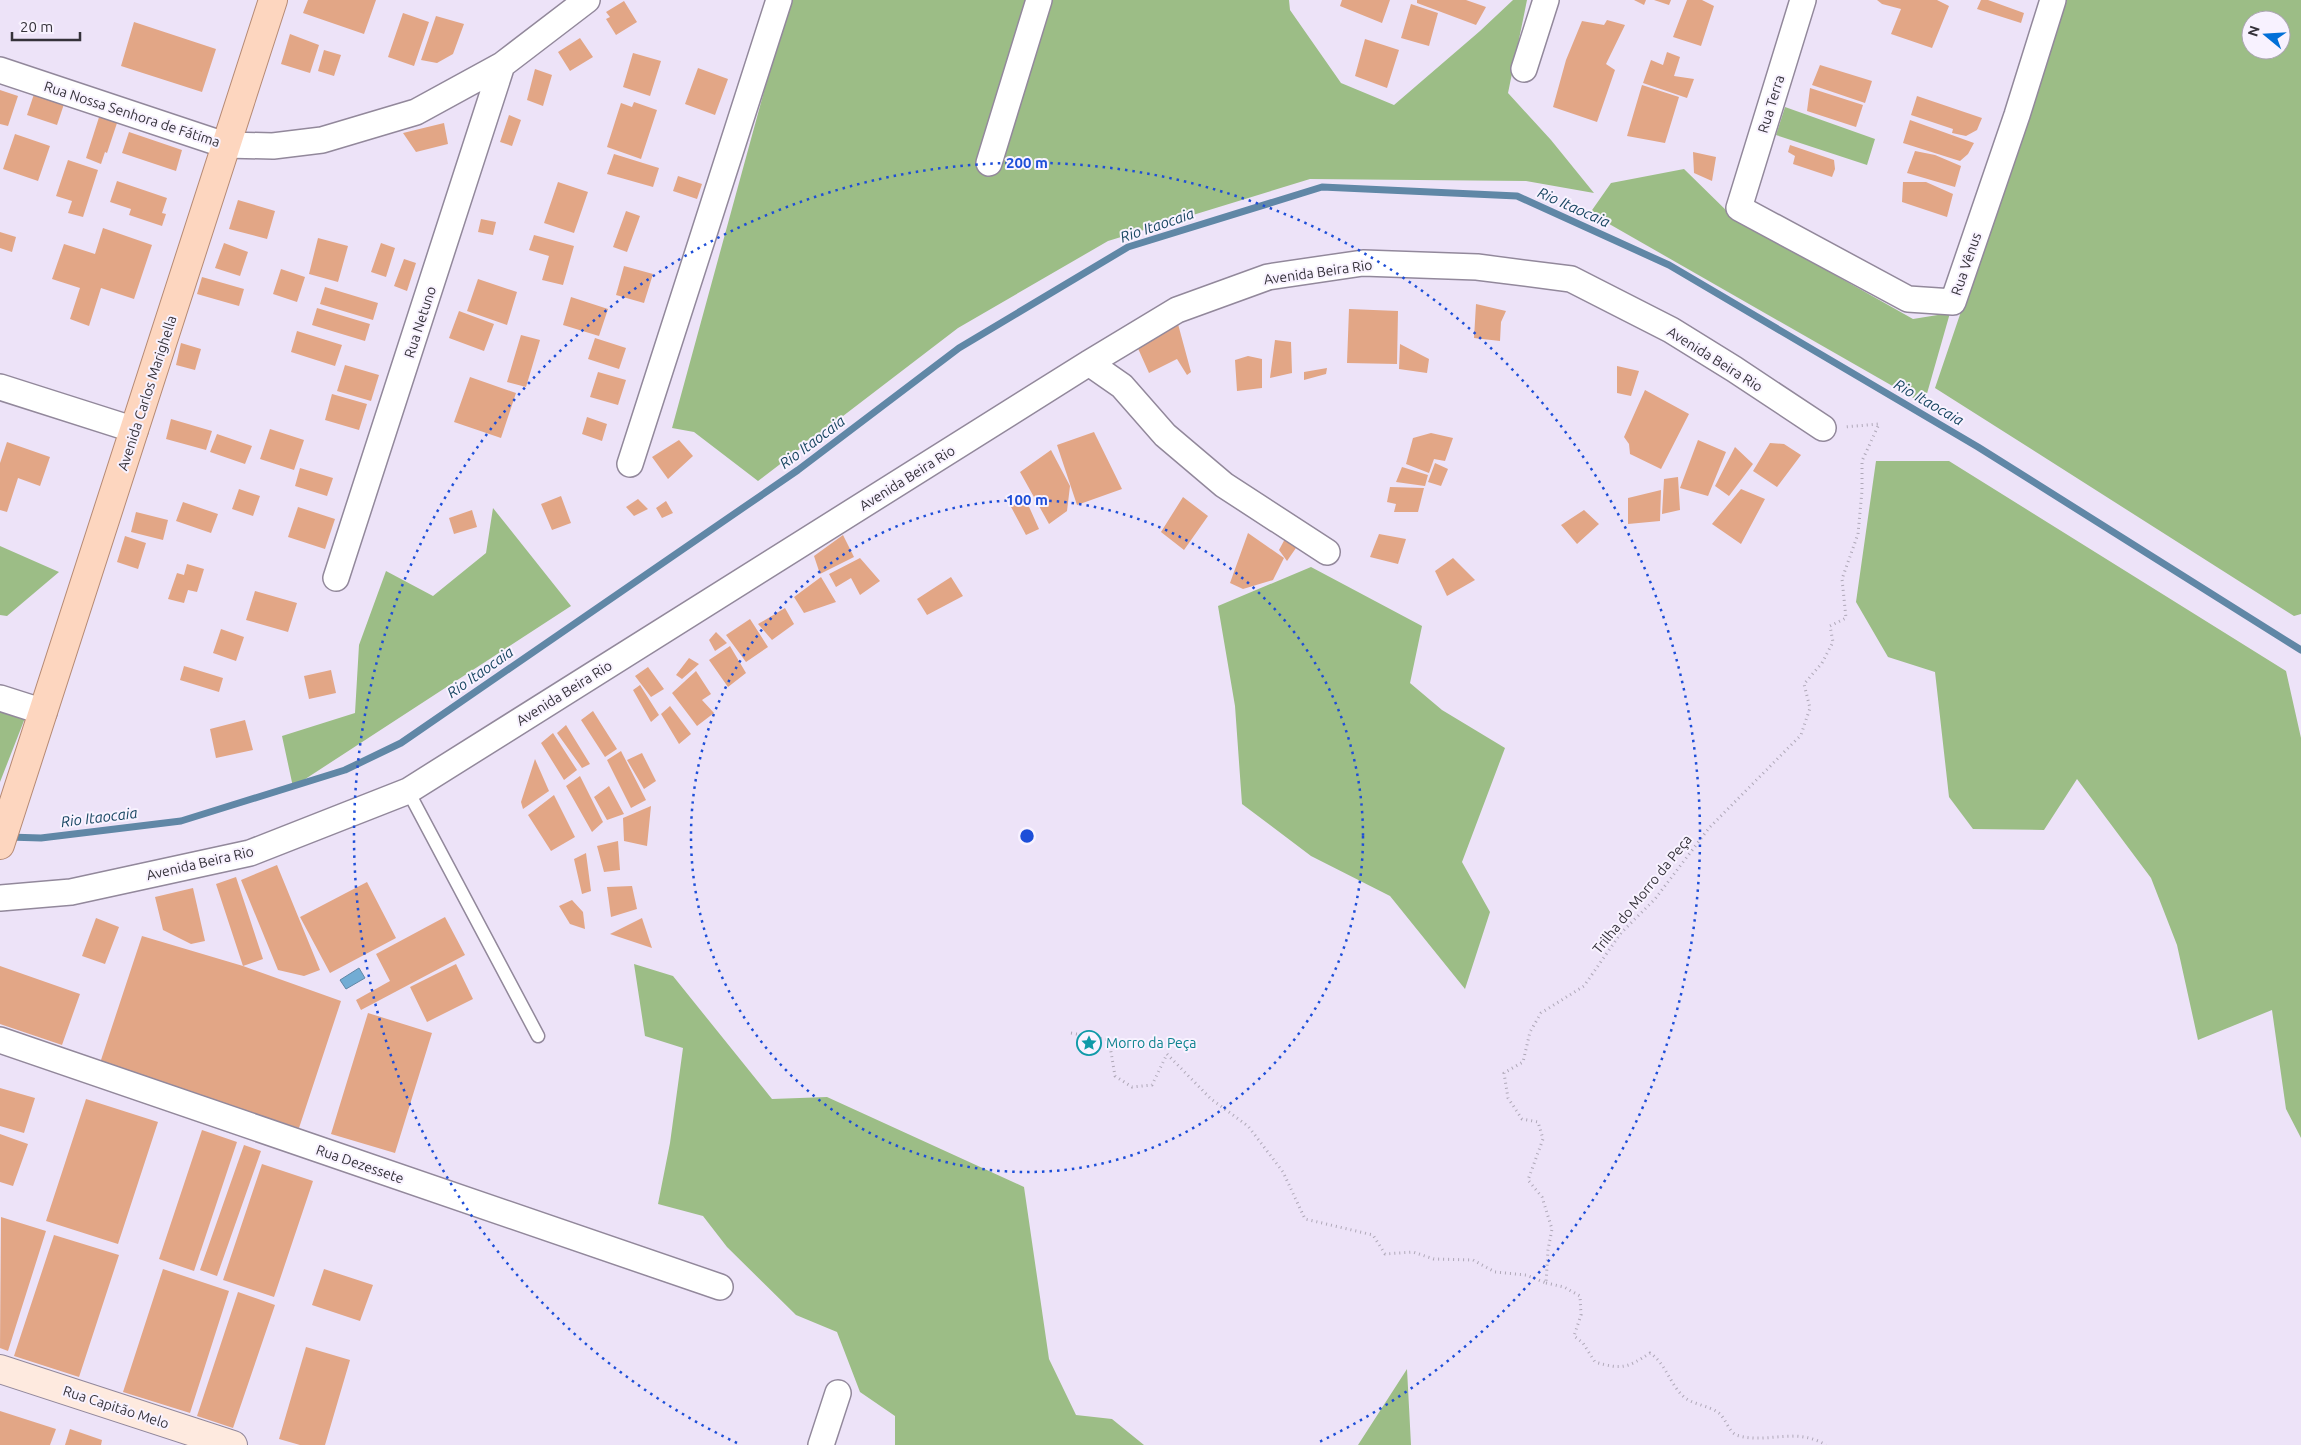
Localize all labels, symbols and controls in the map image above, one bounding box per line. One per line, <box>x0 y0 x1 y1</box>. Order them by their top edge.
scale bar <box>12 10 80 42</box>
north arrow <box>2241 10 2291 60</box>
text: 20 m <box>20 18 53 35</box>
text: N <box>2244 24 2263 38</box>
street label: Rua Terra <box>1755 73 1787 135</box>
street label: Rua Nossa Senhora de Fátima <box>42 78 222 150</box>
text: 200 m <box>1006 154 1048 171</box>
water label: Rio Itaocaia <box>1535 184 1613 230</box>
water label: Rio Itaocaia <box>1118 204 1196 246</box>
street label: Rua Vênus <box>1948 231 1984 297</box>
street label: Avenida Beira Rio <box>1263 256 1373 288</box>
street label: Rua Netuno <box>401 284 439 360</box>
street label: Avenida Carlos Marighella <box>114 313 180 473</box>
street label: Avenida Beira Rio <box>1664 323 1766 395</box>
water label: Rio Itaocaia <box>1891 375 1967 429</box>
water label: Rio Itaocaia <box>776 412 848 472</box>
street label: Avenida Beira Rio <box>856 442 958 514</box>
text: 100 m <box>1006 491 1048 508</box>
water label: Rio Itaocaia <box>444 643 516 701</box>
street label: Avenida Beira Rio <box>513 657 615 729</box>
water label: Rio Itaocaia <box>60 804 138 830</box>
centre of rings <box>1018 827 1036 845</box>
street label: Trilha do Morro da Peça <box>1589 831 1695 957</box>
street label: Avenida Beira Rio <box>145 843 255 883</box>
place icon: Morro da Peça <box>1076 1030 1102 1056</box>
place label: Morro da Peça <box>1106 1035 1196 1051</box>
street label: Rua Dezessete <box>314 1141 406 1187</box>
street label: Rua Capitão Melo <box>61 1382 171 1432</box>

